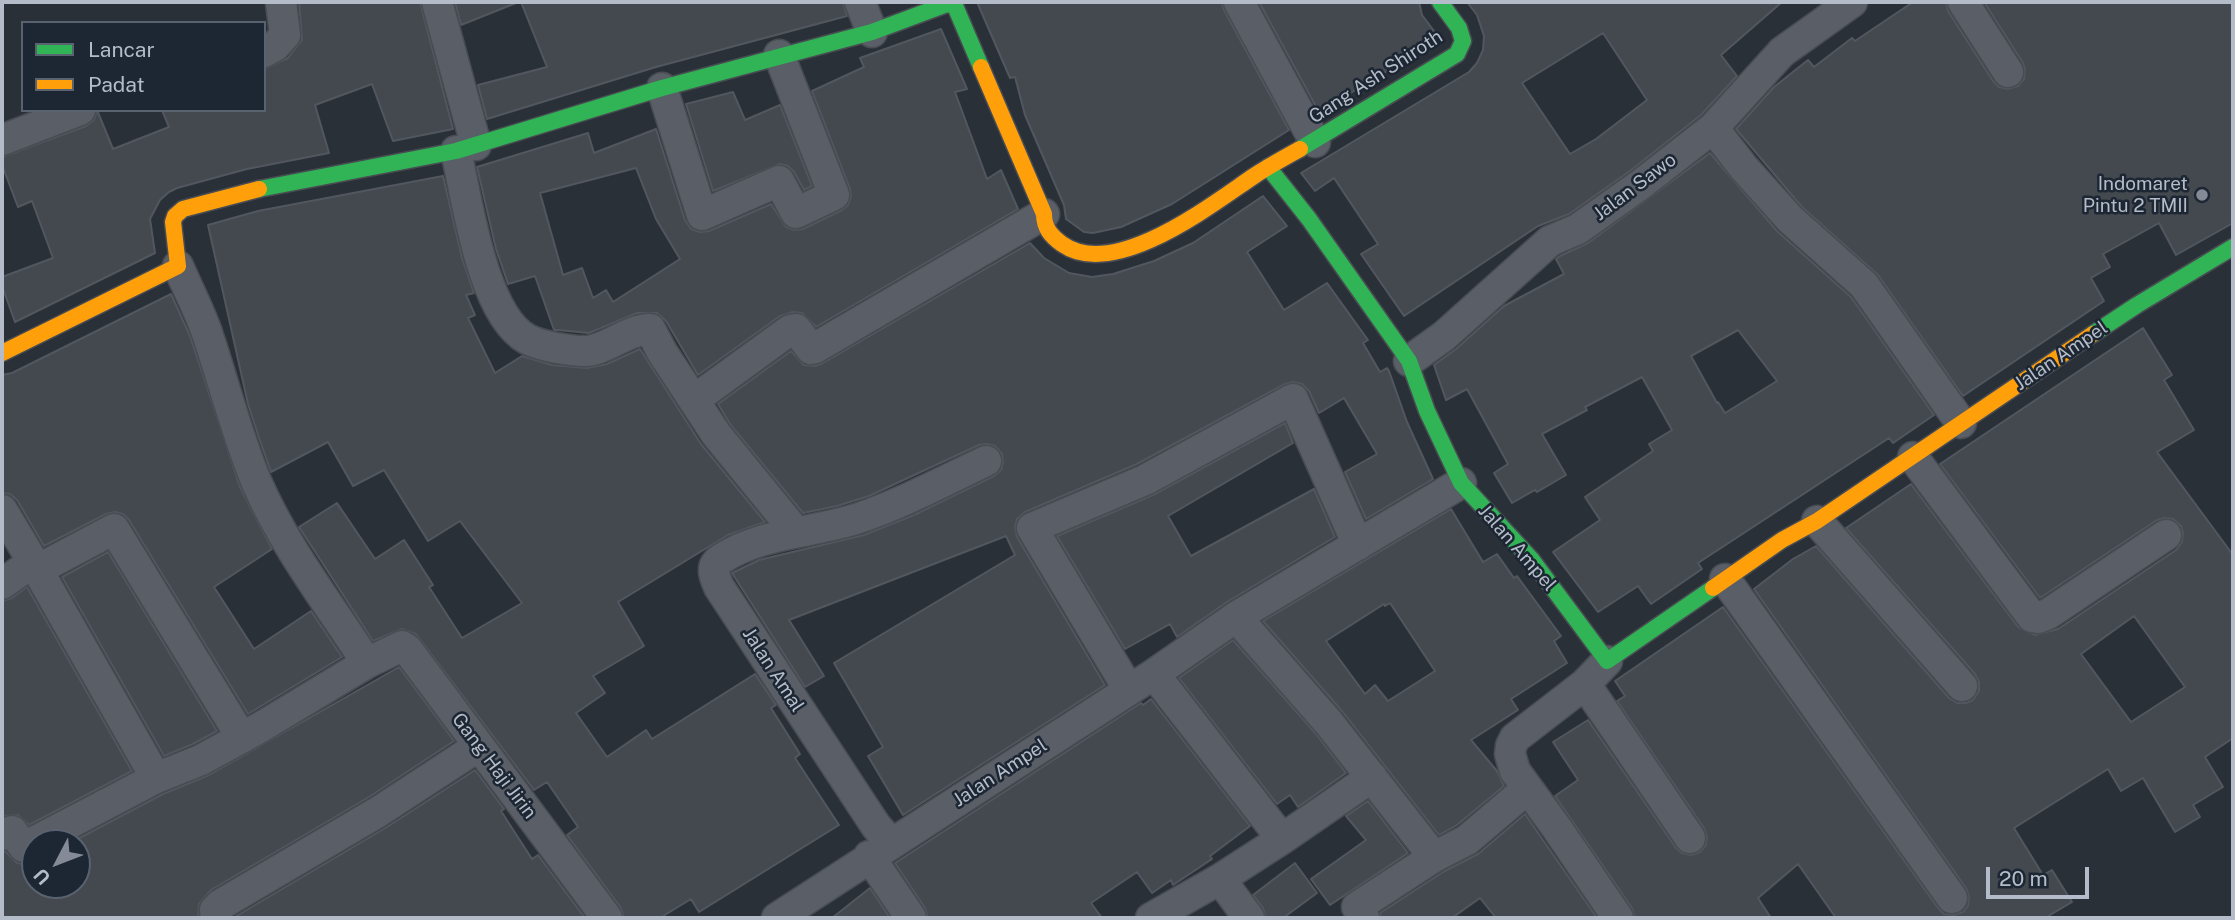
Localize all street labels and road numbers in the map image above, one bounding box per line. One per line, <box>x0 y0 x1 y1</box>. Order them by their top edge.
street label: Gang Ash Shiroth <box>1305 25 1447 129</box>
street label: Jalan Sawo <box>1589 148 1681 226</box>
street label: Jalan Ampel <box>2010 317 2112 395</box>
street label: Jalan Ampel <box>1473 500 1561 596</box>
street label: Jalan Amal <box>737 624 809 716</box>
street label: Gang Haji Jirin <box>447 709 541 823</box>
street label: Jalan Ampel <box>949 734 1051 812</box>

